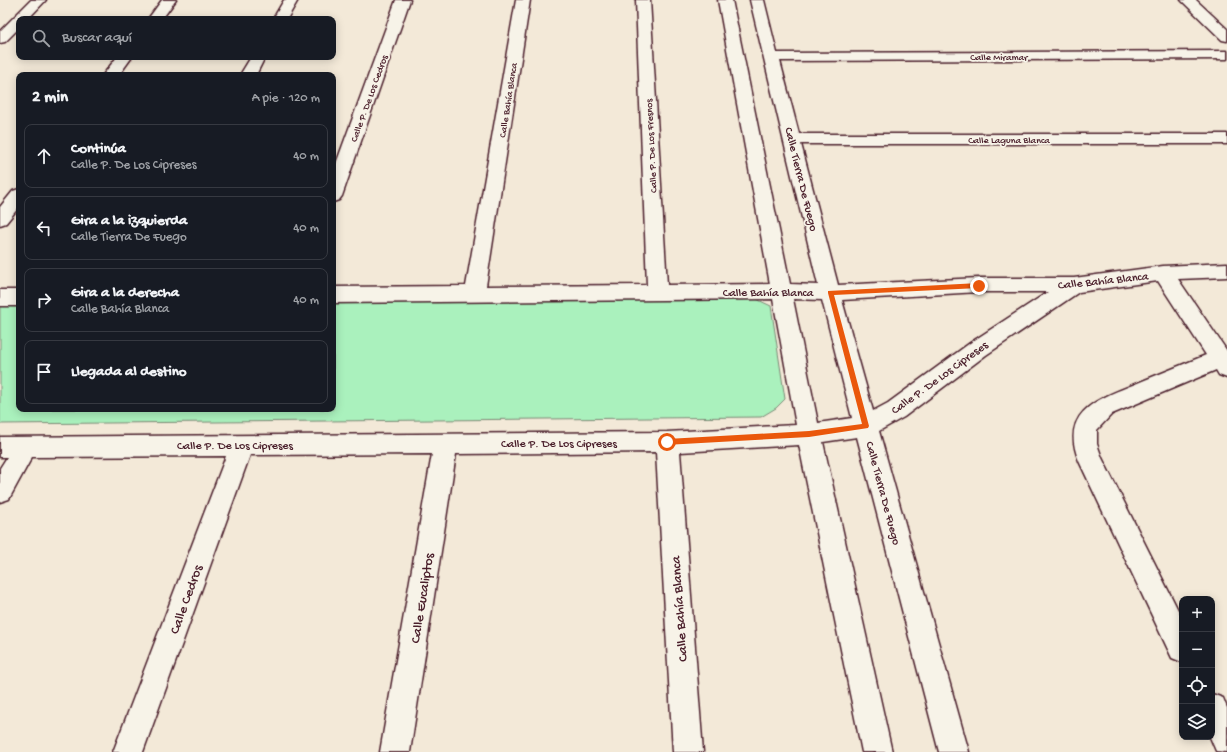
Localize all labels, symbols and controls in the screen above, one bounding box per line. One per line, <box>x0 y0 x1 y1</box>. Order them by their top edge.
search box <box>16 16 336 60</box>
icon: search <box>30 27 52 49</box>
text: Buscar aquí <box>62 29 132 47</box>
street label: Calle Miramar <box>970 52 1029 64</box>
street label: Calle P. De Los Cedros <box>349 53 391 144</box>
street label: Calle Bahía Blanca <box>497 62 521 139</box>
text: 2 min <box>32 88 68 108</box>
text: A pie · 120 m <box>252 91 320 106</box>
street label: Calle P. De Los Fresnos <box>644 98 660 193</box>
street label: Calle Tierra De Fuego <box>780 126 820 233</box>
street label: Calle Laguna Blanca <box>968 135 1050 147</box>
text: Continúa <box>71 140 126 158</box>
icon: ahead <box>33 145 55 167</box>
text: 40 m <box>293 149 319 164</box>
text: Calle P. De Los Cipreses <box>71 158 197 173</box>
text: Gira a la izquierda <box>71 212 187 230</box>
icon: left <box>33 217 55 239</box>
text: 40 m <box>293 221 319 236</box>
text: Calle Tierra De Fuego <box>71 230 187 245</box>
street label: Calle Bahía Blanca <box>1057 270 1149 294</box>
route end <box>970 277 988 295</box>
text: Gira a la derecha <box>71 284 179 302</box>
street label: Calle Bahía Blanca <box>723 287 814 301</box>
icon: right <box>33 289 55 311</box>
text: 40 m <box>293 293 319 308</box>
text: Calle Bahía Blanca <box>71 302 169 317</box>
street label: Calle P. De Los Cipreses <box>889 339 992 418</box>
icon: arrive <box>33 361 55 383</box>
text: Llegada al destino <box>71 363 187 381</box>
route start <box>658 433 676 451</box>
street label: Calle P. De Los Cipreses <box>501 438 618 452</box>
street label: Calle P. De Los Cipreses <box>177 440 294 454</box>
street label: Calle Tierra De Fuego <box>861 440 903 547</box>
street label: Calle Eucaliptos <box>408 551 439 645</box>
street label: Calle Bahía Blanca <box>668 554 693 662</box>
street label: Calle Cedros <box>167 562 208 637</box>
map controls <box>1179 596 1215 740</box>
button: + <box>1179 596 1215 632</box>
button: − <box>1179 632 1215 668</box>
button: locate <box>1179 668 1215 704</box>
button: layers <box>1179 704 1215 740</box>

